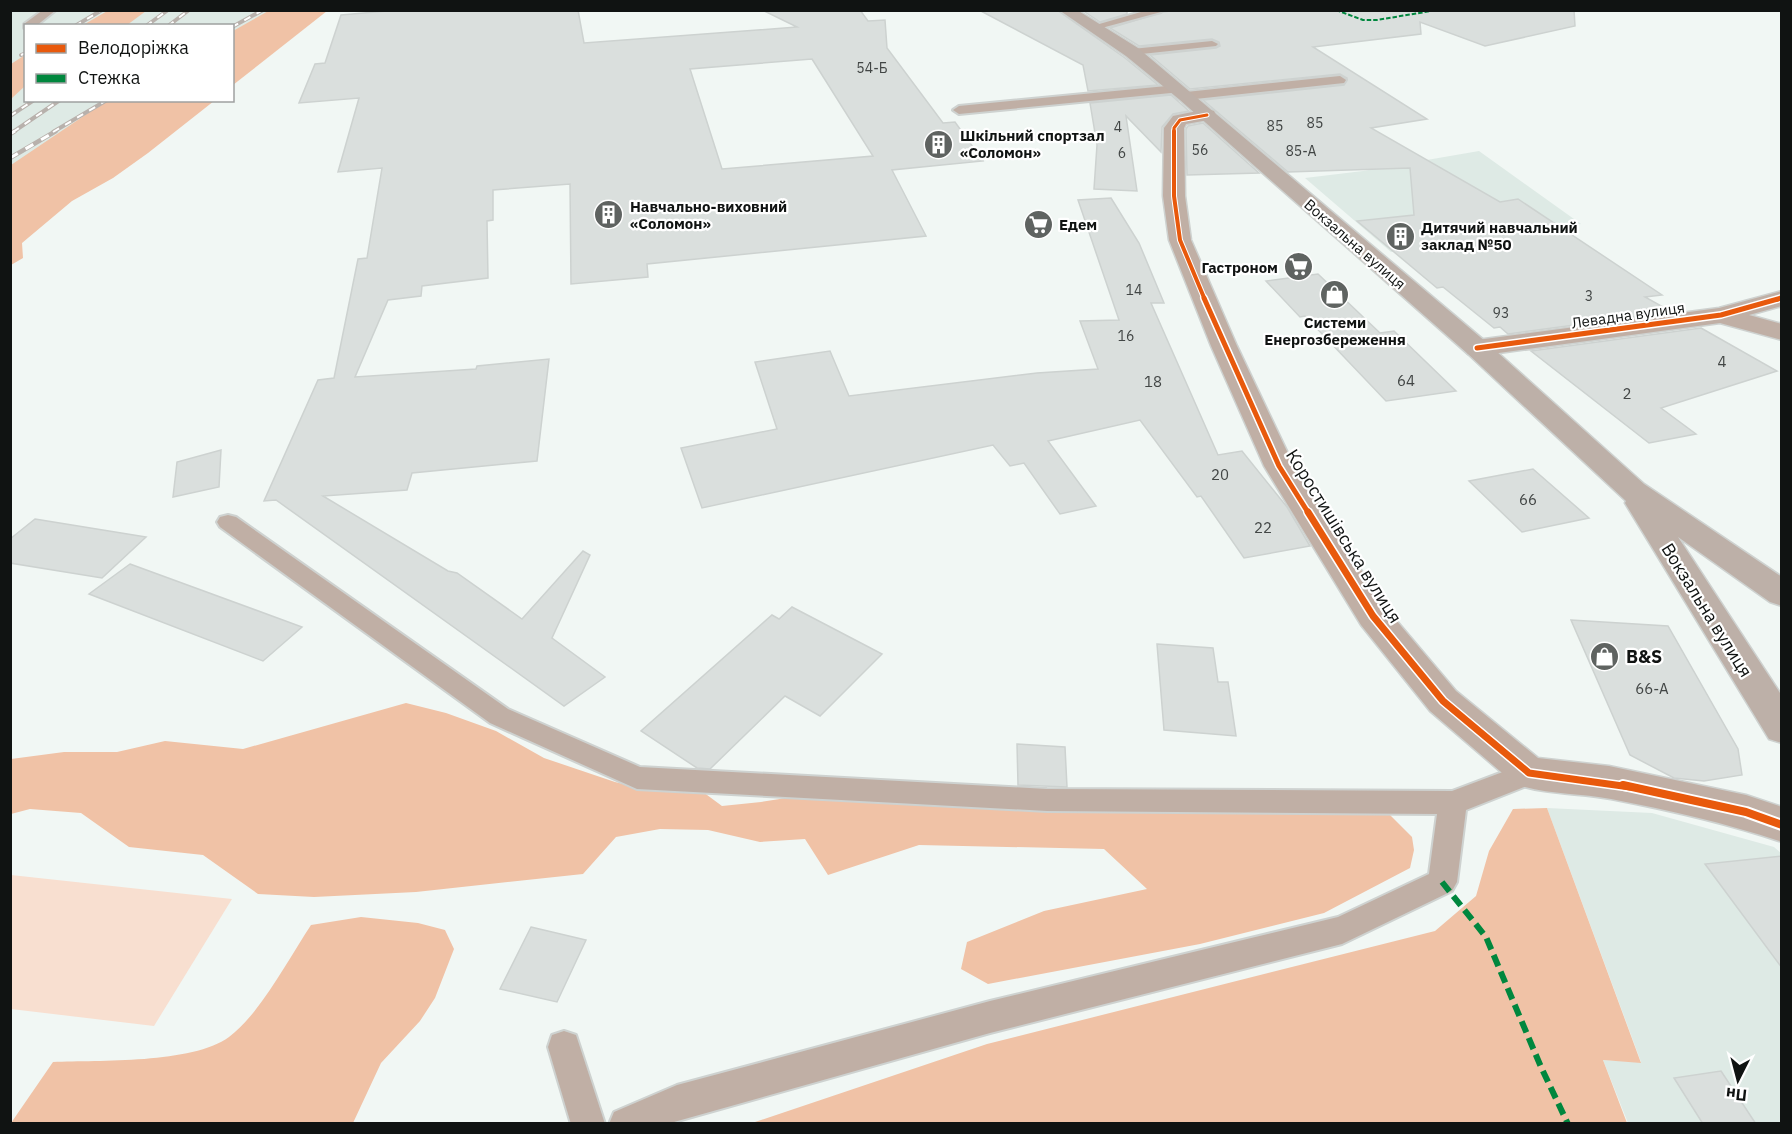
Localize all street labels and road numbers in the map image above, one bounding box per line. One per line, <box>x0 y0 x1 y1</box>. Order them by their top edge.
street label: Вокзальна вулиця <box>1300 195 1410 293</box>
street label: Левадна вулиця <box>1570 298 1686 332</box>
street label: Коростишівська вулиця <box>1281 445 1407 627</box>
street label: Вокзальна вулиця <box>1656 539 1758 681</box>

